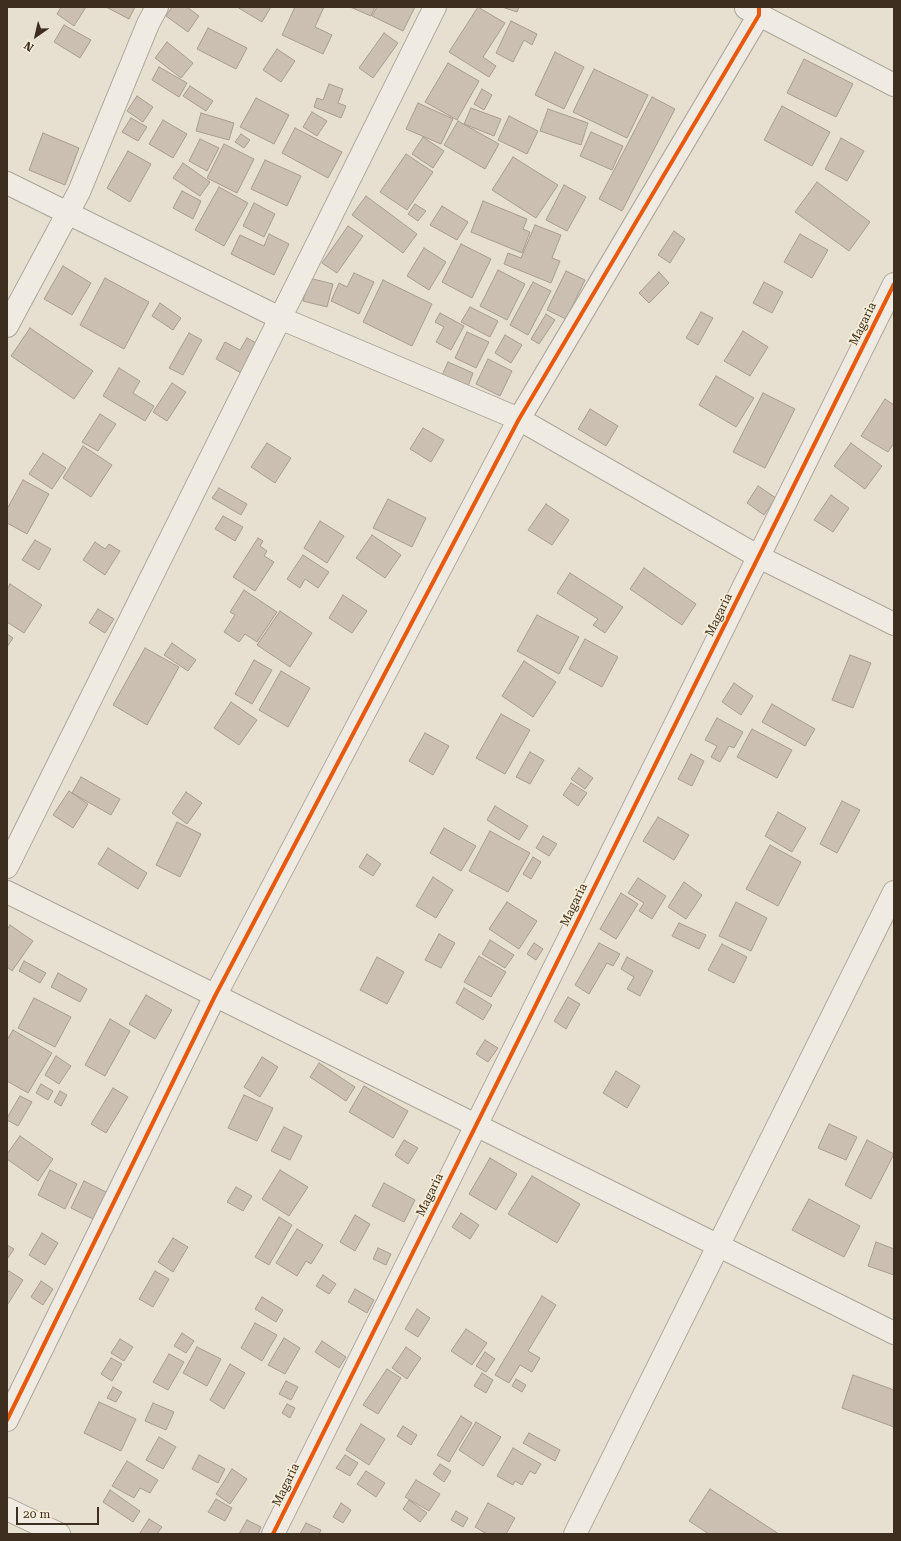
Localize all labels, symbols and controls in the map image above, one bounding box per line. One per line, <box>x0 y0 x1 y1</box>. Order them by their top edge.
north arrow <box>16 16 56 56</box>
text: N <box>22 39 36 54</box>
street label: Magaria <box>846 300 880 348</box>
street label: Magaria <box>702 591 736 639</box>
street label: Magaria <box>557 881 591 929</box>
street label: Magaria <box>413 1171 447 1219</box>
street label: Magaria <box>269 1461 303 1509</box>
scale bar <box>18 1499 101 1525</box>
text: 20 m <box>23 1507 50 1521</box>

